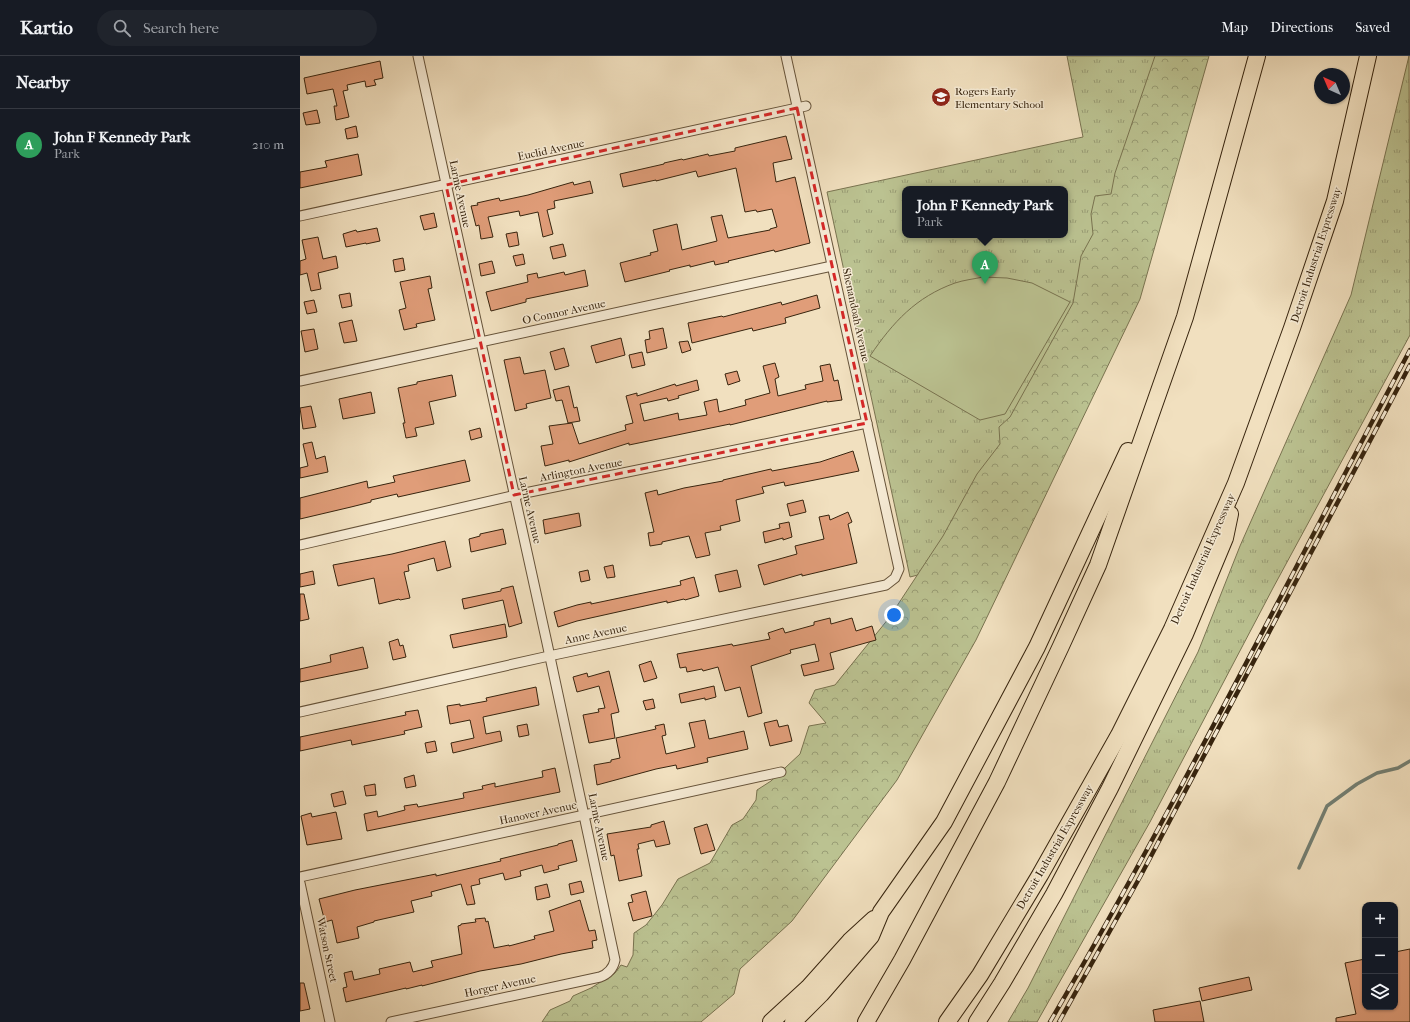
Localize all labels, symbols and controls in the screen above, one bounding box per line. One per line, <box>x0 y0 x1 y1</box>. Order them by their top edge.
search box <box>97 10 377 46</box>
text: Kartio <box>20 17 73 39</box>
icon: search <box>111 17 133 39</box>
text: Search here <box>143 19 219 37</box>
text: Map <box>1221 19 1248 36</box>
text: Directions <box>1270 19 1333 36</box>
text: Saved <box>1355 19 1390 36</box>
north arrow <box>1314 68 1350 104</box>
text: Nearby <box>16 72 70 92</box>
place label: Rogers Early Elementary School <box>955 85 1044 111</box>
school or university icon: Rogers Early Elementary School <box>930 86 952 108</box>
text: John F Kennedy Park <box>54 128 190 146</box>
street label: Euclid Avenue <box>516 136 586 163</box>
text: A <box>25 137 33 152</box>
text: 210 m <box>252 137 284 152</box>
text: Park <box>54 146 80 161</box>
street label: Larme Avenue <box>446 159 474 230</box>
street label: Detroit Industrial Expressway <box>1288 184 1344 324</box>
popup <box>902 186 1068 238</box>
text: John F Kennedy Park <box>917 196 1053 214</box>
text: Park <box>917 214 943 229</box>
pin: A <box>972 251 998 284</box>
street label: Shenandoah Avenue <box>840 267 872 364</box>
street label: O Connor Avenue <box>521 297 607 327</box>
street label: Arlington Avenue <box>537 455 624 485</box>
street label: Larme Avenue <box>516 475 544 546</box>
street label: Detroit Industrial Expressway <box>1168 491 1238 626</box>
your location <box>884 605 904 625</box>
street label: Anne Avenue <box>563 621 629 647</box>
street label: Detroit Industrial Expressway <box>1014 781 1097 912</box>
street label: Larme Avenue <box>585 792 613 863</box>
street label: Hanover Avenue <box>498 798 578 828</box>
map controls <box>1362 902 1398 1010</box>
button: + <box>1362 902 1398 938</box>
street label: Watson Street <box>314 915 340 984</box>
button: − <box>1362 938 1398 974</box>
street label: Horger Avenue <box>463 972 537 1000</box>
button: layers <box>1362 974 1398 1010</box>

